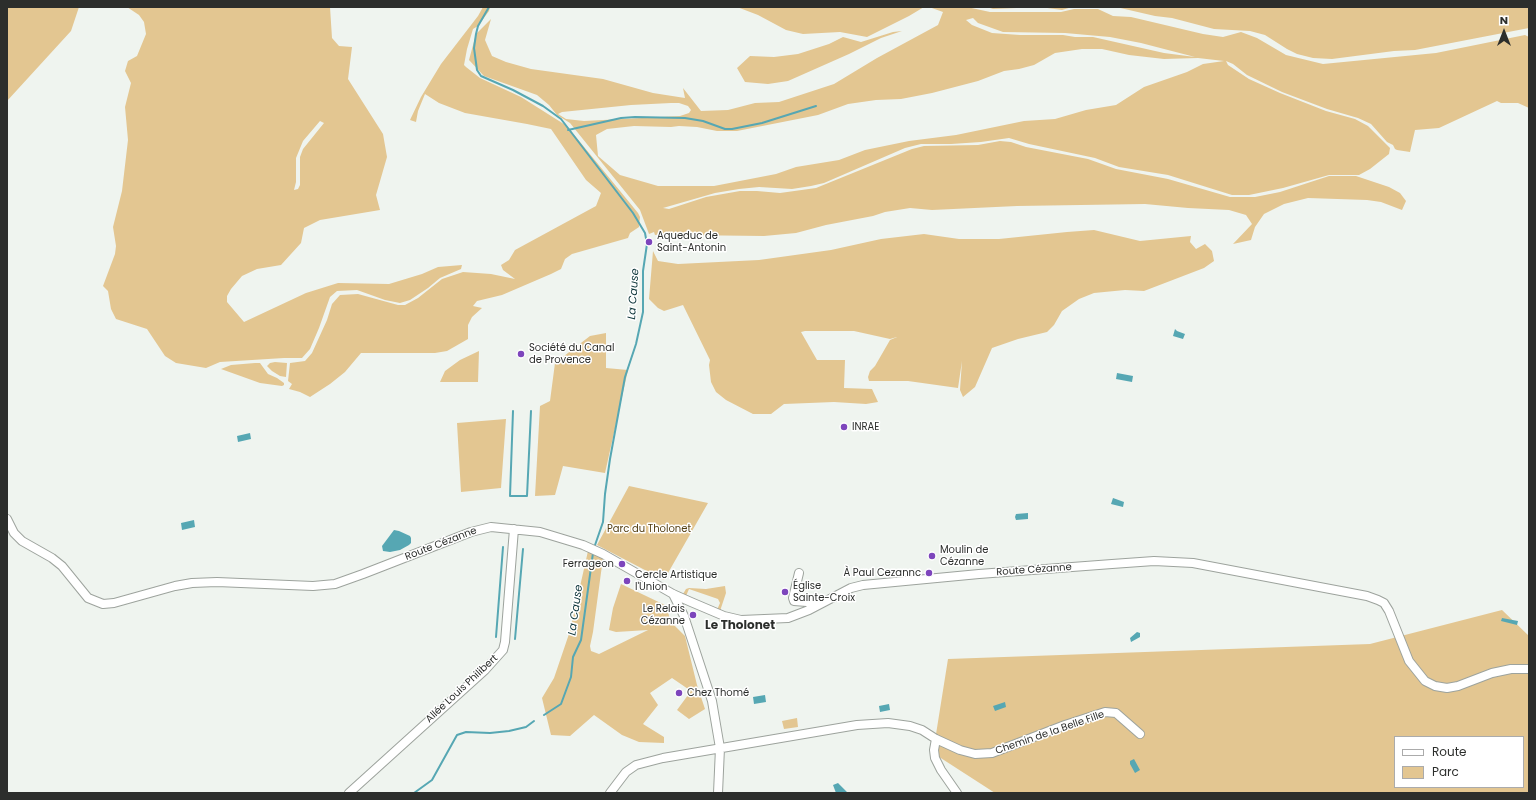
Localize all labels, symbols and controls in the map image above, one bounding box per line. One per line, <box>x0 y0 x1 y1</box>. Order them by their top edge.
north arrow <box>1484 12 1524 52</box>
text: N <box>1500 12 1508 28</box>
place label: Aqueduc de Saint-Antonin <box>657 230 726 254</box>
marker: Aqueduc de Saint-Antonin <box>644 237 654 247</box>
water label: La Cause <box>626 268 642 320</box>
place label: Société du Canal de Provence <box>529 342 614 366</box>
marker: Société du Canal de Provence <box>516 349 526 359</box>
place label: INRAE <box>852 421 879 433</box>
marker: INRAE <box>839 422 849 432</box>
park label: Parc du Tholonet <box>607 523 691 535</box>
street label: Route Cézanne <box>404 525 478 563</box>
place label: Moulin de Cézanne <box>940 544 988 568</box>
marker: Moulin de Cézanne <box>927 551 937 561</box>
place label: Ferrageon <box>563 558 614 570</box>
marker: Ferrageon <box>617 559 627 569</box>
street label: Route Cézanne <box>996 561 1072 579</box>
place label: À Paul Cezannc <box>843 567 921 579</box>
marker: À Paul Cezannc <box>924 568 934 578</box>
place label: Cercle Artistique l'Union <box>635 569 717 592</box>
marker: Cercle Artistique l'Union <box>622 576 632 586</box>
place label: Église Sainte-Croix <box>793 580 855 604</box>
water label: La Cause <box>566 584 586 636</box>
marker: Église Sainte-Croix <box>780 587 790 597</box>
place label: Le Relais Cézanne <box>641 603 685 626</box>
marker: Le Relais Cézanne <box>688 610 698 620</box>
district label: Le Tholonet <box>705 619 775 633</box>
street label: Allée Louis Philibert <box>423 653 501 725</box>
place label: Chez Thomé <box>687 687 749 699</box>
marker: Chez Thomé <box>674 688 684 698</box>
street label: Chemin de la Belle Fille <box>994 709 1106 757</box>
legend <box>1394 736 1524 788</box>
text: Route <box>1432 743 1466 760</box>
text: Parc <box>1432 763 1459 780</box>

